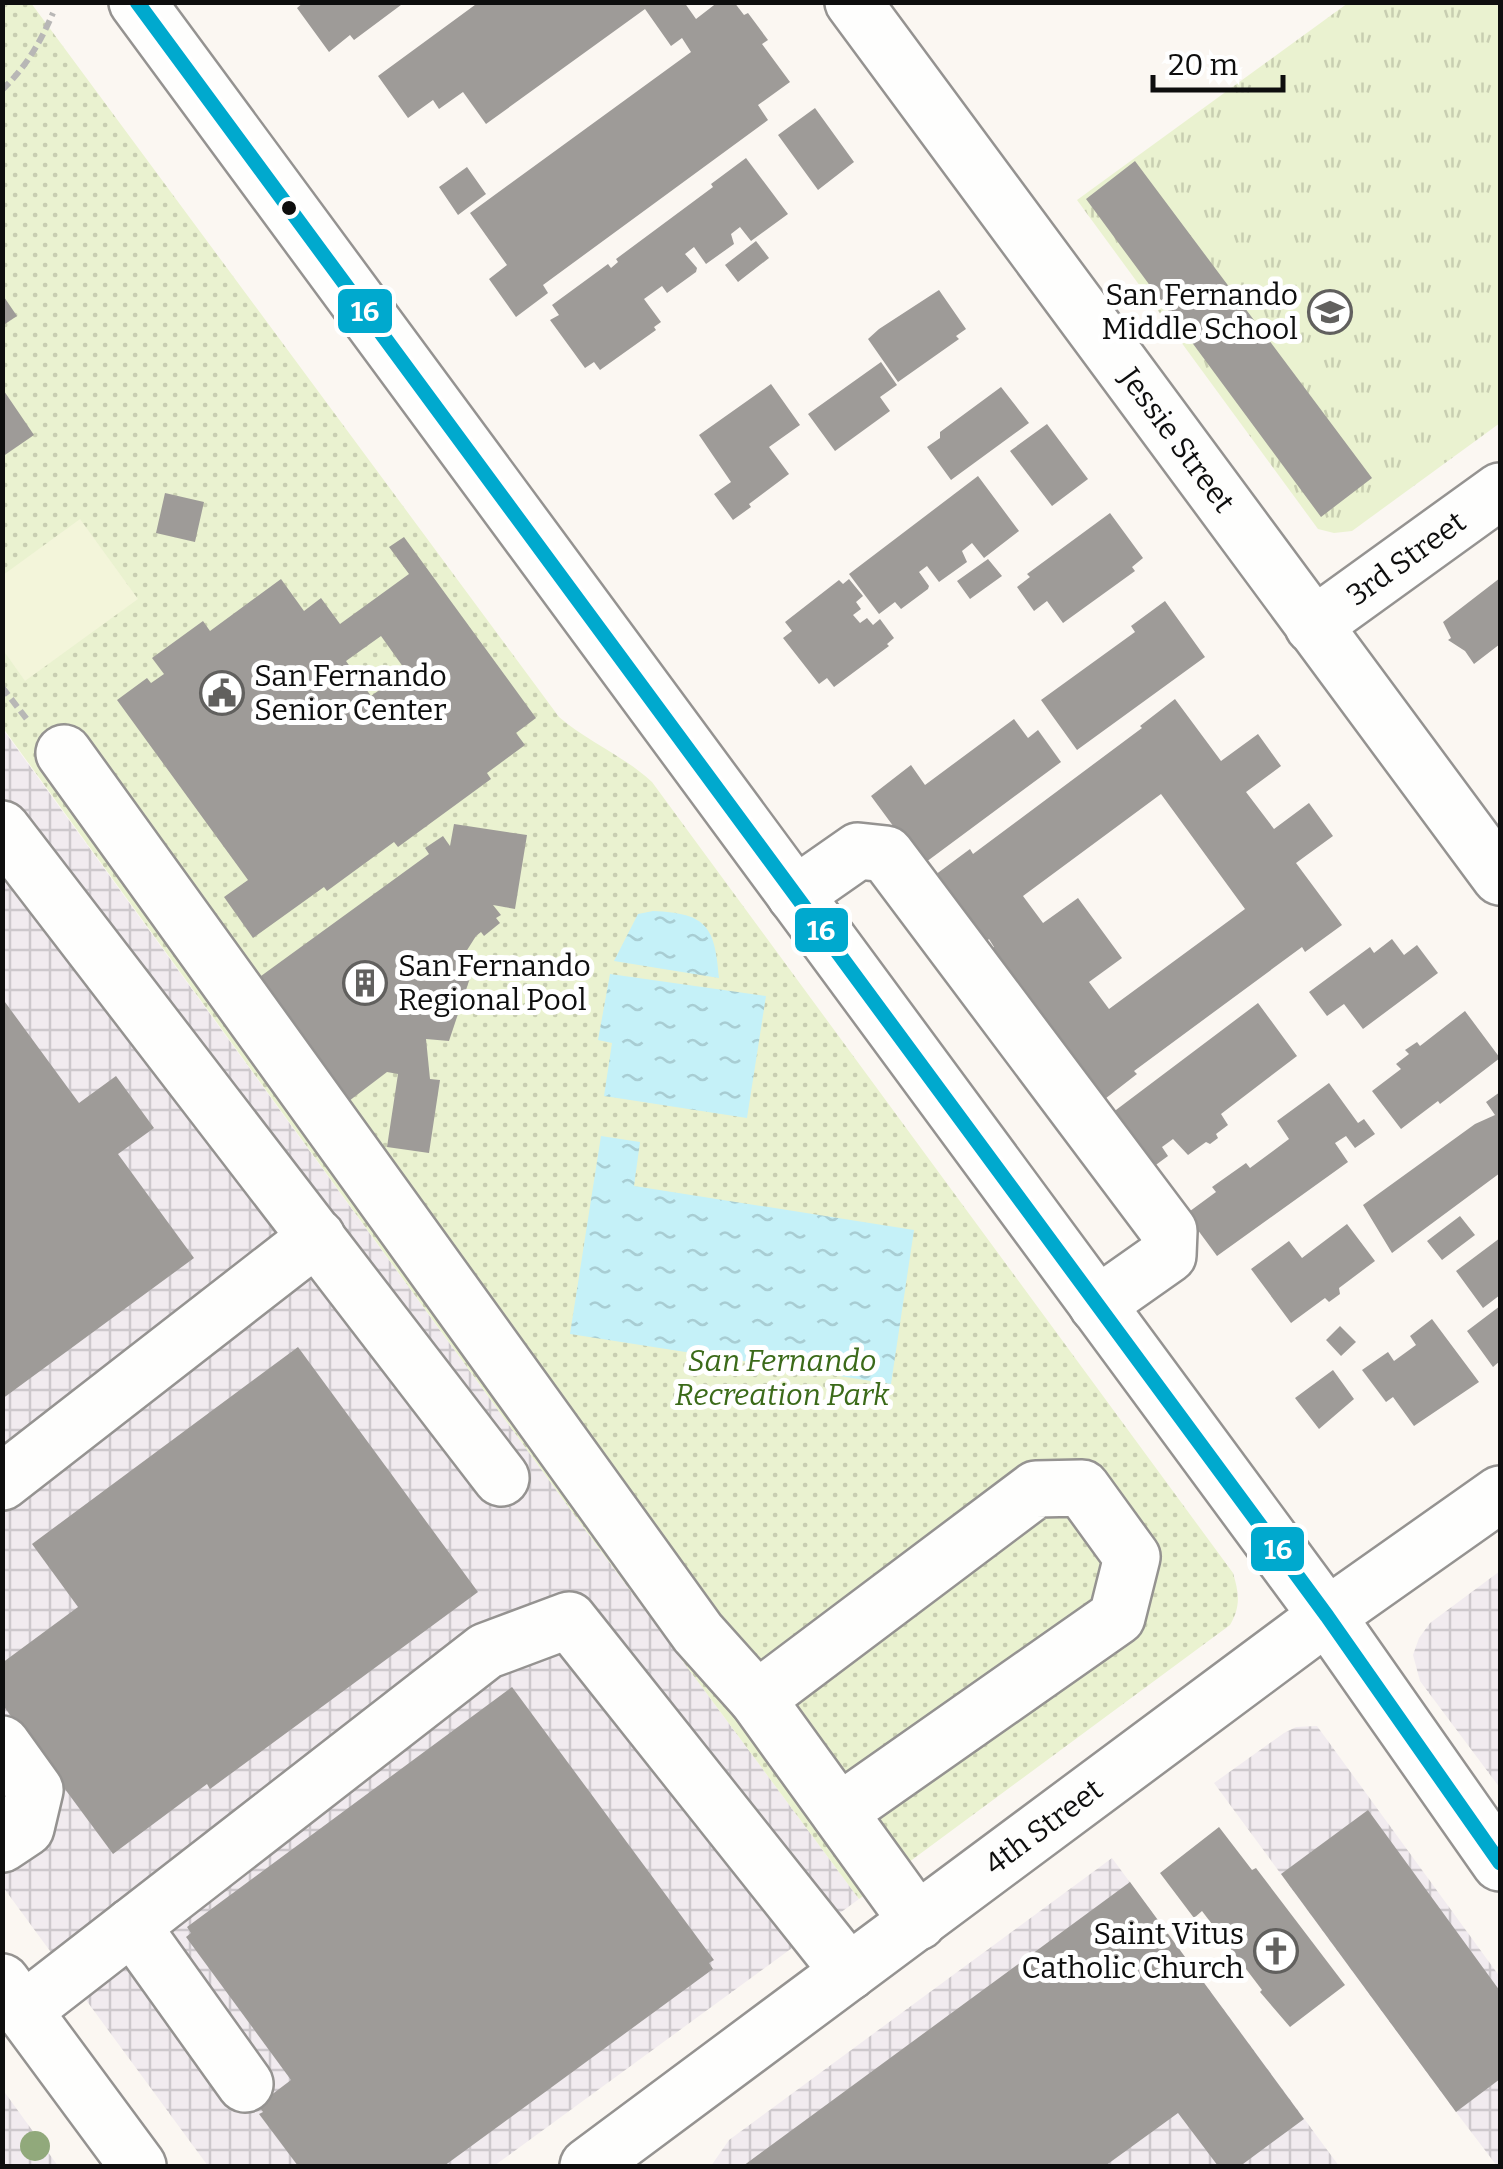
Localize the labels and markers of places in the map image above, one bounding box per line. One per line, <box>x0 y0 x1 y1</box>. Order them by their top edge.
unlabelled marker <box>279 198 299 218</box>
place label: San Fernando Middle School <box>1101 277 1298 347</box>
school or university icon: San Fernando Middle School <box>1307 289 1353 335</box>
place label: San Fernando Senior Center <box>254 658 447 728</box>
public building icon: San Fernando Senior Center <box>199 670 245 716</box>
place label: San Fernando Regional Pool <box>398 948 591 1018</box>
building icon: San Fernando Regional Pool <box>342 960 388 1006</box>
place label: Saint Vitus Catholic Church <box>1022 1916 1244 1986</box>
church icon: Saint Vitus Catholic Church <box>1253 1928 1299 1974</box>

